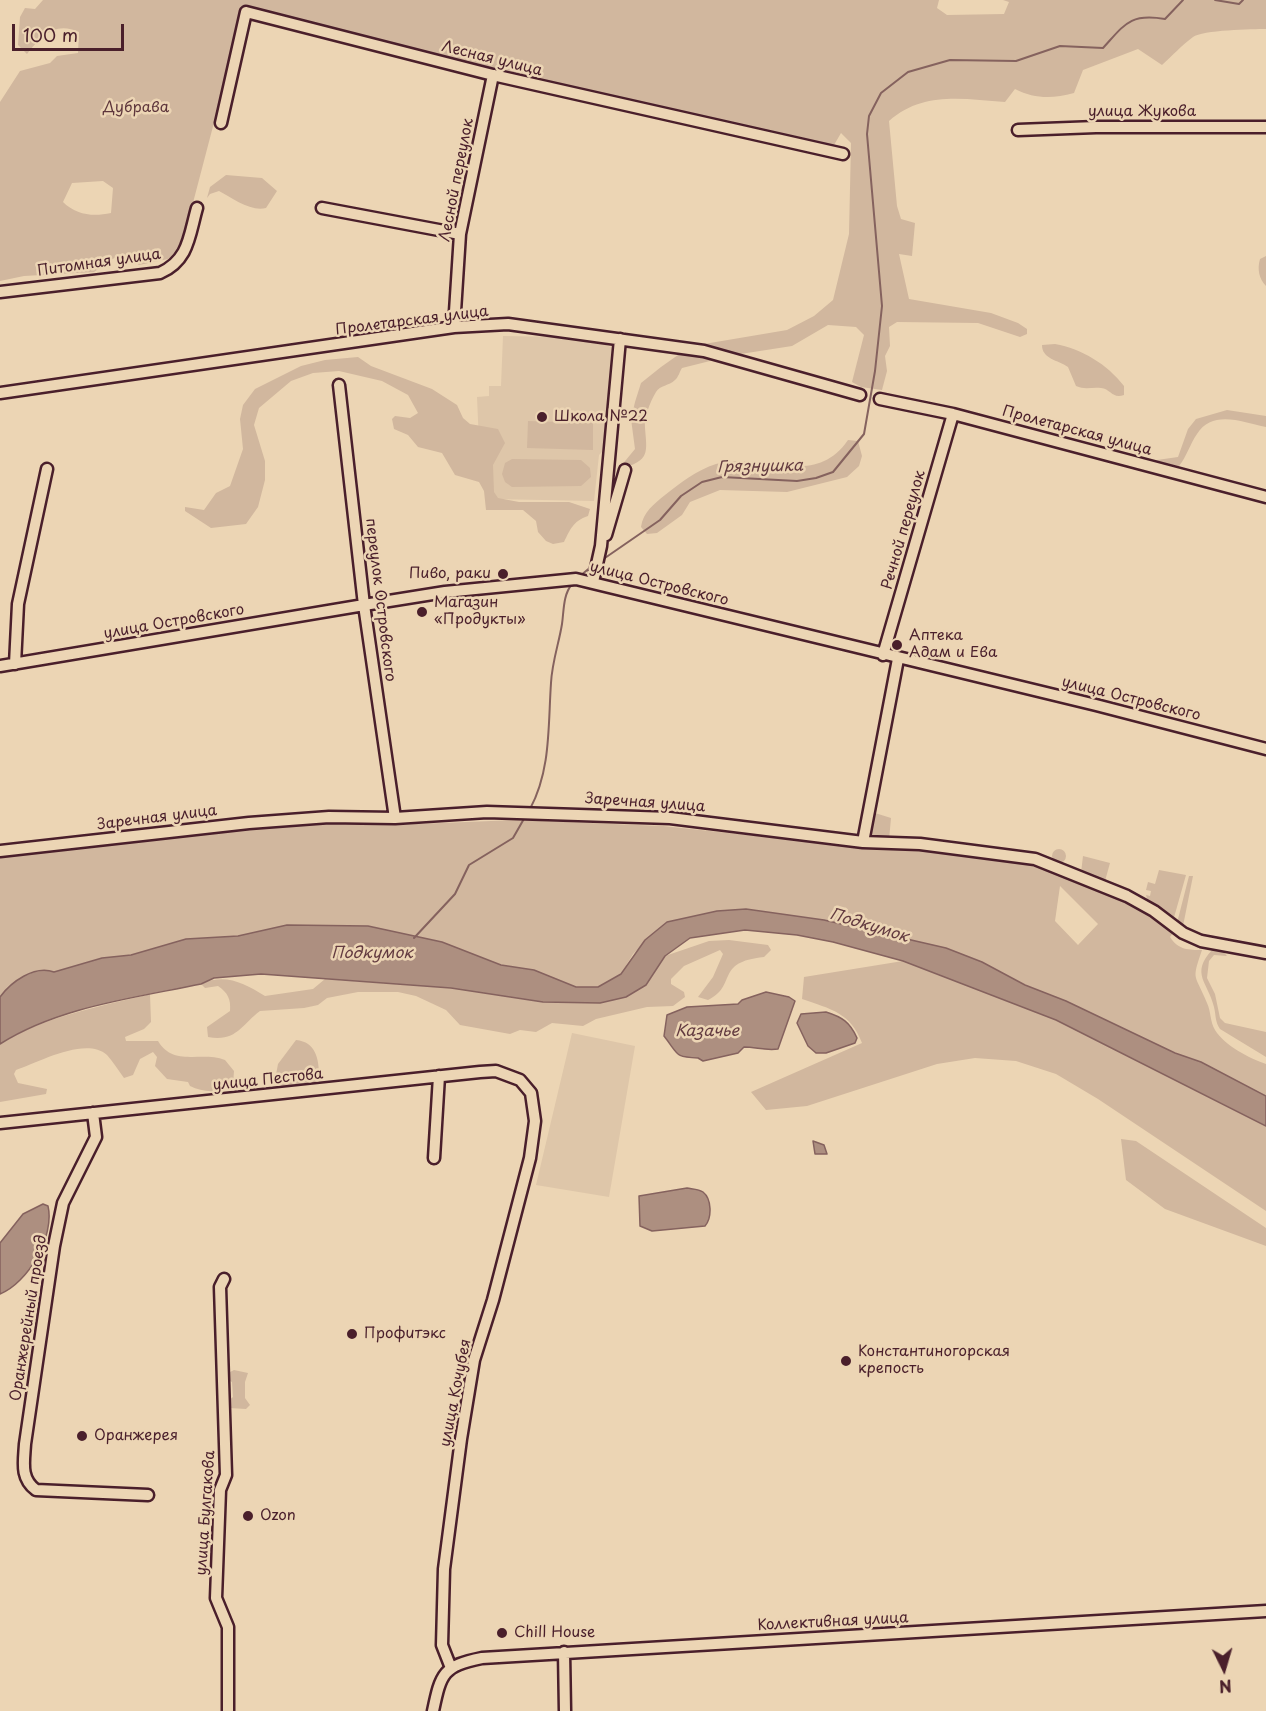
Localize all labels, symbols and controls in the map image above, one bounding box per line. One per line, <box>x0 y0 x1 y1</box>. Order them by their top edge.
scale bar <box>15 12 128 50</box>
text: 100 m <box>23 21 78 48</box>
street label: Лесная улица <box>440 38 544 80</box>
park label: Дубрава <box>103 99 169 117</box>
street label: улица Жукова <box>1088 103 1196 121</box>
street label: Лесной переулок <box>436 117 478 243</box>
street label: Питомная улица <box>36 245 162 281</box>
street label: Пролетарская улица <box>334 303 490 339</box>
street label: Пролетарская улица <box>1000 402 1154 460</box>
place label: Школа №22 <box>554 408 648 426</box>
marker: Школа №22 <box>535 410 549 424</box>
water label: Грязнушка <box>717 457 803 477</box>
street label: Речной переулок <box>878 468 930 592</box>
street label: переулок Островского <box>361 517 399 683</box>
street label: улица Островского <box>588 558 730 610</box>
place label: Пиво, раки <box>409 565 491 583</box>
marker: Пиво, раки <box>496 567 510 581</box>
place label: Магазин «Продукты» <box>434 594 526 629</box>
street label: улица Островского <box>102 601 246 643</box>
marker: Магазин «Продукты» <box>415 605 429 619</box>
place label: Аптека Адам и Ева <box>909 627 997 662</box>
marker: Аптека Адам и Ева <box>890 638 904 652</box>
street label: улица Островского <box>1060 673 1202 725</box>
street label: Заречная улица <box>584 790 706 816</box>
street label: Заречная улица <box>96 802 218 834</box>
water label: Подкумок <box>827 905 911 947</box>
water label: Подкумок <box>331 944 413 964</box>
water label: Казачье <box>675 1022 739 1042</box>
street label: улица Пестова <box>212 1065 324 1095</box>
street label: Оранжерейный проезд <box>7 1234 51 1402</box>
place label: Профитэкс <box>364 1325 446 1343</box>
marker: Профитэкс <box>345 1327 359 1341</box>
street label: улица Кочубея <box>437 1338 475 1448</box>
place label: Константиногорская крепость <box>858 1343 1010 1378</box>
marker: Константиногорская крепость <box>839 1354 853 1368</box>
place label: Оранжерея <box>94 1427 178 1445</box>
marker: Оранжерея <box>75 1429 89 1443</box>
street label: улица Булгакова <box>193 1450 219 1576</box>
place label: Ozon <box>260 1507 296 1525</box>
marker: Ozon <box>241 1509 255 1523</box>
street label: Коллективная улица <box>757 1609 909 1635</box>
place label: Chill House <box>514 1624 595 1642</box>
marker: Chill House <box>495 1626 509 1640</box>
north arrow <box>1194 1639 1254 1699</box>
text: N <box>1218 1674 1233 1699</box>

